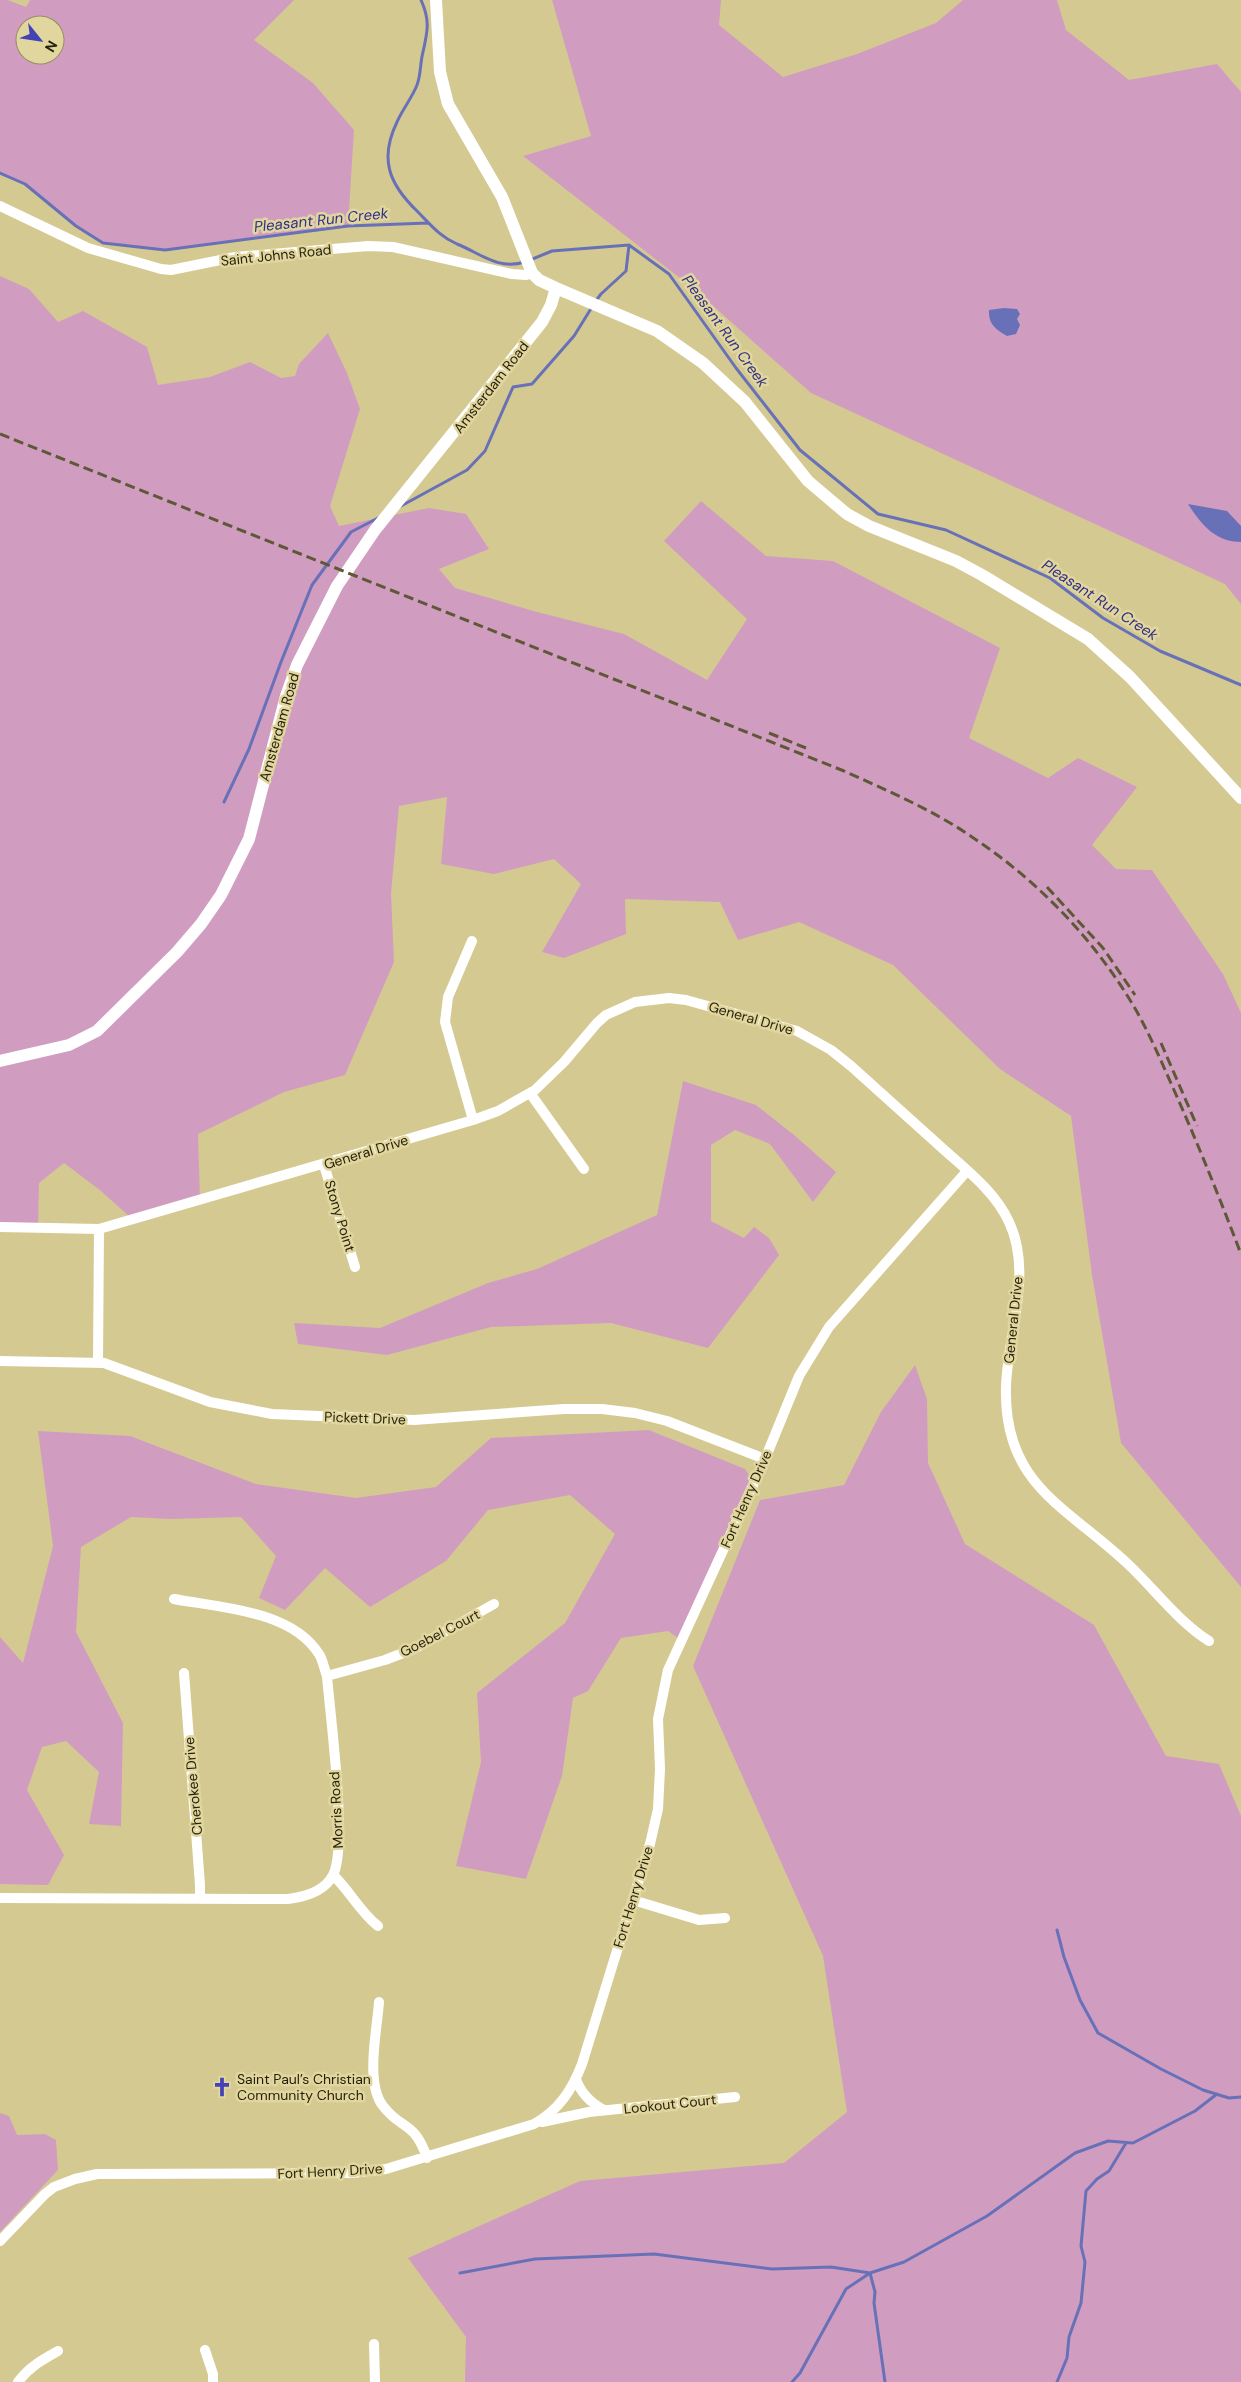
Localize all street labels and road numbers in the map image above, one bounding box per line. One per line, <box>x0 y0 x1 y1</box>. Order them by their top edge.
street label: Saint Johns Road <box>220 240 332 270</box>
street label: Amsterdam Road <box>449 337 533 437</box>
street label: Amsterdam Road <box>255 671 303 783</box>
street label: General Drive <box>707 997 796 1039</box>
street label: General Drive <box>322 1131 410 1173</box>
street label: Stony Point <box>321 1178 359 1254</box>
street label: General Drive <box>999 1276 1027 1364</box>
street label: Pickett Drive <box>324 1408 406 1428</box>
street label: Fort Henry Drive <box>716 1447 776 1551</box>
street label: Goebel Court <box>397 1605 483 1661</box>
street label: Cherokee Drive <box>180 1736 206 1836</box>
street label: Morris Road <box>325 1771 347 1849</box>
street label: Fort Henry Drive <box>609 1844 657 1950</box>
street label: Lookout Court <box>623 2090 717 2118</box>
street label: Fort Henry Drive <box>277 2159 383 2183</box>

